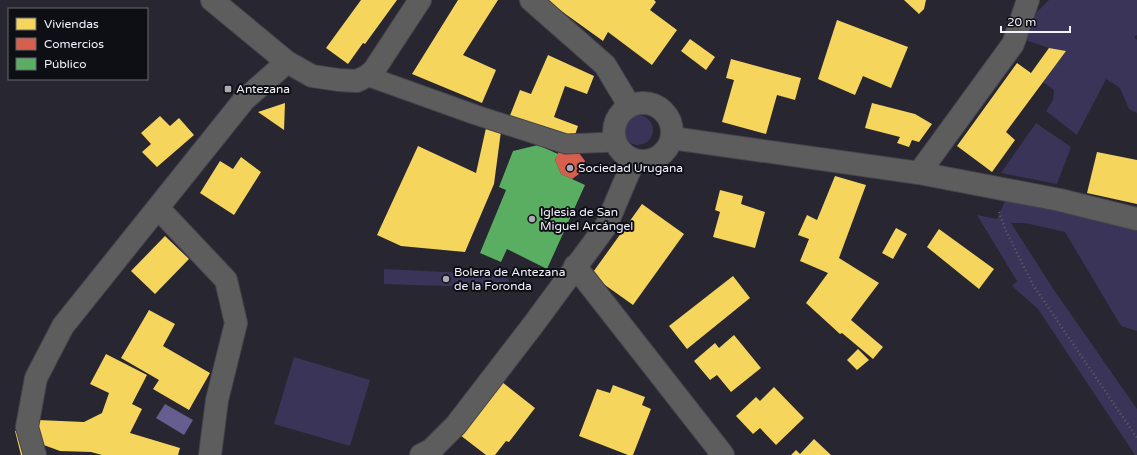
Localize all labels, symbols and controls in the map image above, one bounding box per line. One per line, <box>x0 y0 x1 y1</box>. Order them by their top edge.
legend <box>8 8 148 80</box>
scale bar <box>1001 8 1070 34</box>
text: 20 m <box>1007 15 1036 29</box>
text: Viviendas <box>44 17 99 31</box>
text: Comercios <box>44 37 104 51</box>
text: Público <box>44 57 86 71</box>
place label: Antezana <box>236 82 290 96</box>
marker: Antezana <box>223 84 233 94</box>
place label: Sociedad Urugana <box>578 161 683 175</box>
marker: Sociedad Urugana <box>565 163 575 173</box>
place label: Iglesia de San Miguel Arcángel <box>540 205 633 233</box>
marker: Iglesia de San Miguel Arcángel <box>527 214 537 224</box>
place label: Bolera de Antezana de la Foronda <box>454 265 565 293</box>
marker: Bolera de Antezana de la Foronda <box>441 274 451 284</box>

